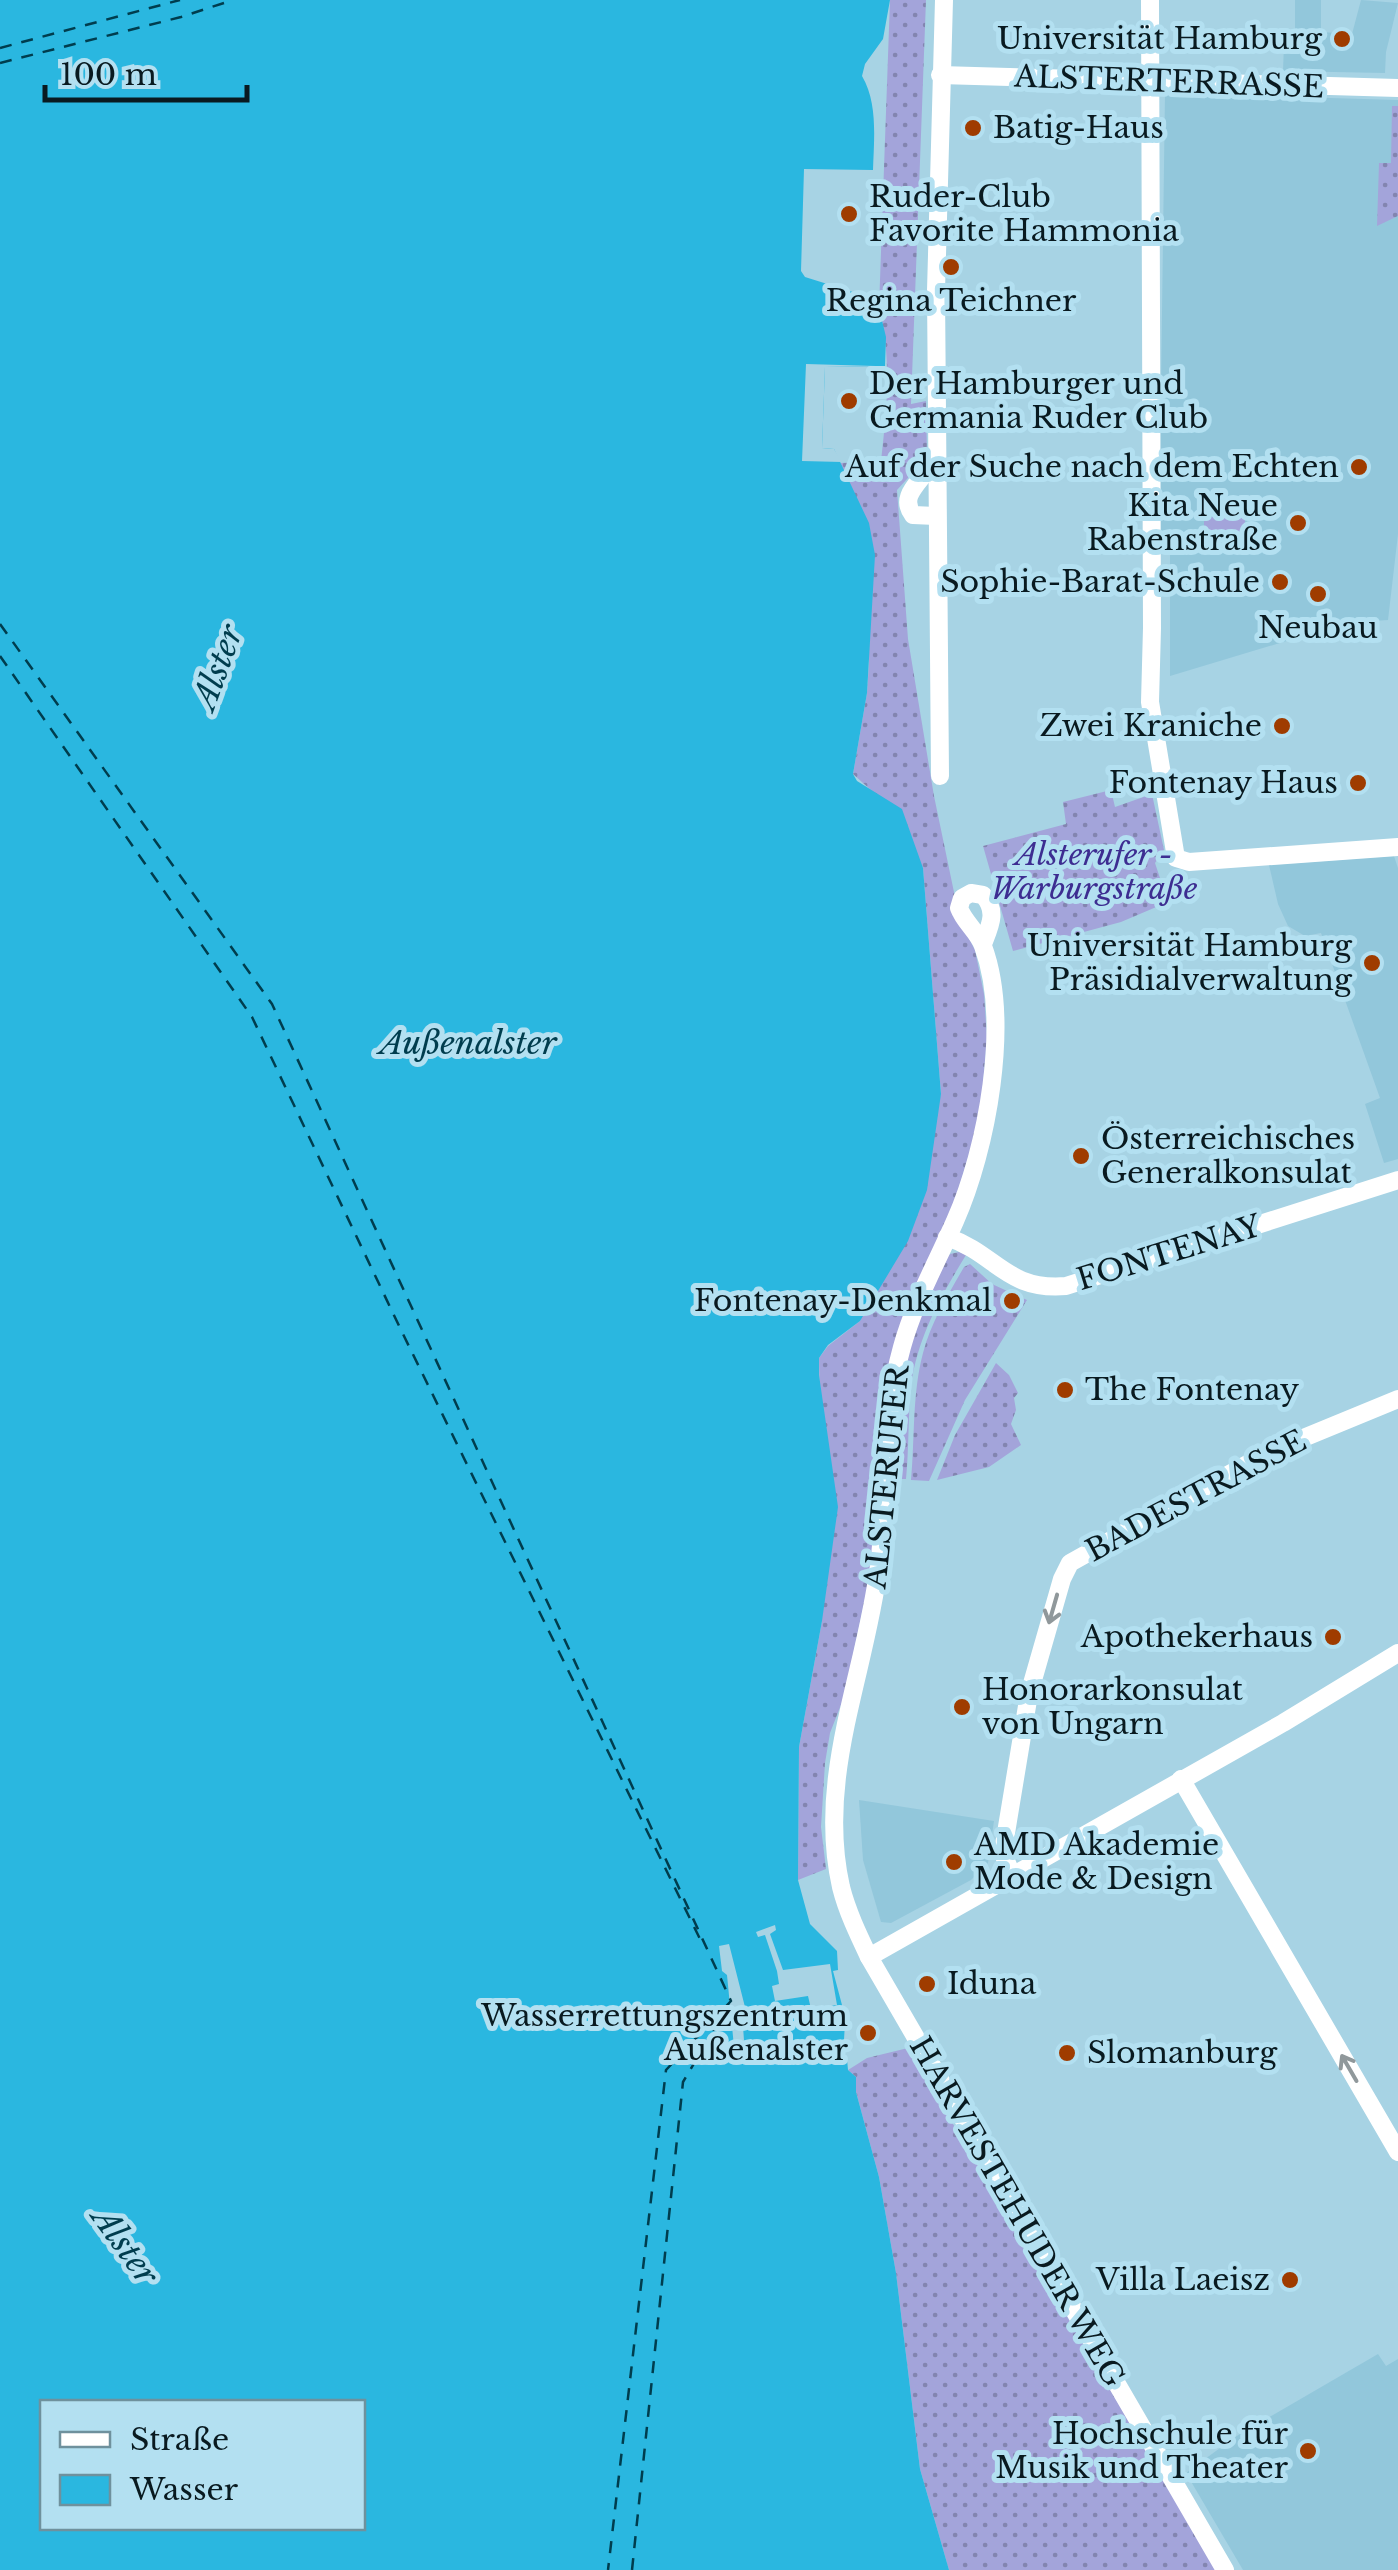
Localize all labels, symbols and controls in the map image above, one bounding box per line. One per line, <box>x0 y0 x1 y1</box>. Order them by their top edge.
place label: Universität Hamburg <box>997 20 1323 57</box>
marker: Universität Hamburg <box>1331 28 1353 50</box>
scale bar <box>45 40 248 102</box>
text: 100 m <box>60 56 157 93</box>
street label: ALSTERTERRASSE <box>1013 58 1324 105</box>
place label: Batig-Haus <box>993 109 1164 146</box>
marker: Batig-Haus <box>962 117 984 139</box>
place label: Ruder-Club Favorite Hammonia <box>869 178 1179 249</box>
marker: Ruder-Club Favorite Hammonia <box>838 203 860 225</box>
marker: Regina Teichner <box>940 256 962 278</box>
place label: Regina Teichner <box>826 282 1077 319</box>
place label: Der Hamburger und Germania Ruder Club <box>869 365 1208 436</box>
marker: Der Hamburger und Germania Ruder Club <box>838 390 860 412</box>
place label: Auf der Suche nach dem Echten <box>844 448 1339 485</box>
marker: Auf der Suche nach dem Echten <box>1348 456 1370 478</box>
place label: Kita Neue Rabenstraße <box>1087 487 1278 558</box>
marker: Kita Neue Rabenstraße <box>1287 512 1309 534</box>
place label: Sophie-Barat-Schule <box>940 563 1260 600</box>
marker: Sophie-Barat-Schule <box>1269 571 1291 593</box>
marker: Neubau <box>1307 583 1329 605</box>
place label: Neubau <box>1258 609 1378 646</box>
water label: Alster <box>183 618 252 718</box>
place label: Zwei Kraniche <box>1040 707 1262 744</box>
marker: Zwei Kraniche <box>1271 715 1293 737</box>
place label: Fontenay Haus <box>1109 764 1338 801</box>
marker: Fontenay Haus <box>1347 772 1369 794</box>
park label: Alsterufer - Warburgstraße <box>991 836 1198 907</box>
place label: Universität Hamburg Präsidialverwaltung <box>1027 927 1353 998</box>
marker: Universität Hamburg Präsidialverwaltung <box>1361 952 1383 974</box>
water label: Außenalster <box>376 1023 558 1063</box>
place label: Österreichisches Generalkonsulat <box>1101 1120 1355 1191</box>
marker: Österreichisches Generalkonsulat <box>1070 1145 1092 1167</box>
street label: FONTENAY <box>1072 1207 1266 1298</box>
place label: Fontenay-Denkmal <box>694 1282 992 1319</box>
marker: Fontenay-Denkmal <box>1001 1290 1023 1312</box>
street label: ALSTERUFER <box>856 1362 917 1591</box>
place label: The Fontenay <box>1085 1371 1299 1408</box>
marker: The Fontenay <box>1054 1379 1076 1401</box>
street label: BADESTRASSE <box>1079 1422 1312 1569</box>
one-way arrow <box>1043 1593 1062 1624</box>
place label: Apothekerhaus <box>1080 1618 1313 1655</box>
marker: Apothekerhaus <box>1322 1626 1344 1648</box>
place label: Honorarkonsulat von Ungarn <box>982 1671 1244 1742</box>
marker: Honorarkonsulat von Ungarn <box>951 1696 973 1718</box>
place label: AMD Akademie Mode & Design <box>973 1826 1219 1897</box>
marker: AMD Akademie Mode & Design <box>943 1851 965 1873</box>
place label: Iduna <box>947 1965 1037 2002</box>
marker: Iduna <box>916 1973 938 1995</box>
place label: Wasserrettungszentrum Außenalster <box>480 1997 849 2068</box>
marker: Wasserrettungszentrum Außenalster <box>857 2022 879 2044</box>
street label: HARVESTEHUDER WEG <box>902 2030 1133 2393</box>
place label: Slomanburg <box>1087 2034 1278 2071</box>
marker: Slomanburg <box>1056 2042 1078 2064</box>
one-way arrow <box>1339 2054 1359 2083</box>
water label: Alster <box>81 2196 167 2294</box>
place label: Villa Laeisz <box>1095 2261 1270 2298</box>
marker: Villa Laeisz <box>1279 2269 1301 2291</box>
legend <box>40 2400 365 2530</box>
place label: Hochschule für Musik und Theater <box>995 2415 1289 2486</box>
text: Straße <box>130 2421 229 2458</box>
marker: Hochschule für Musik und Theater <box>1297 2440 1319 2462</box>
text: Wasser <box>129 2471 239 2508</box>

